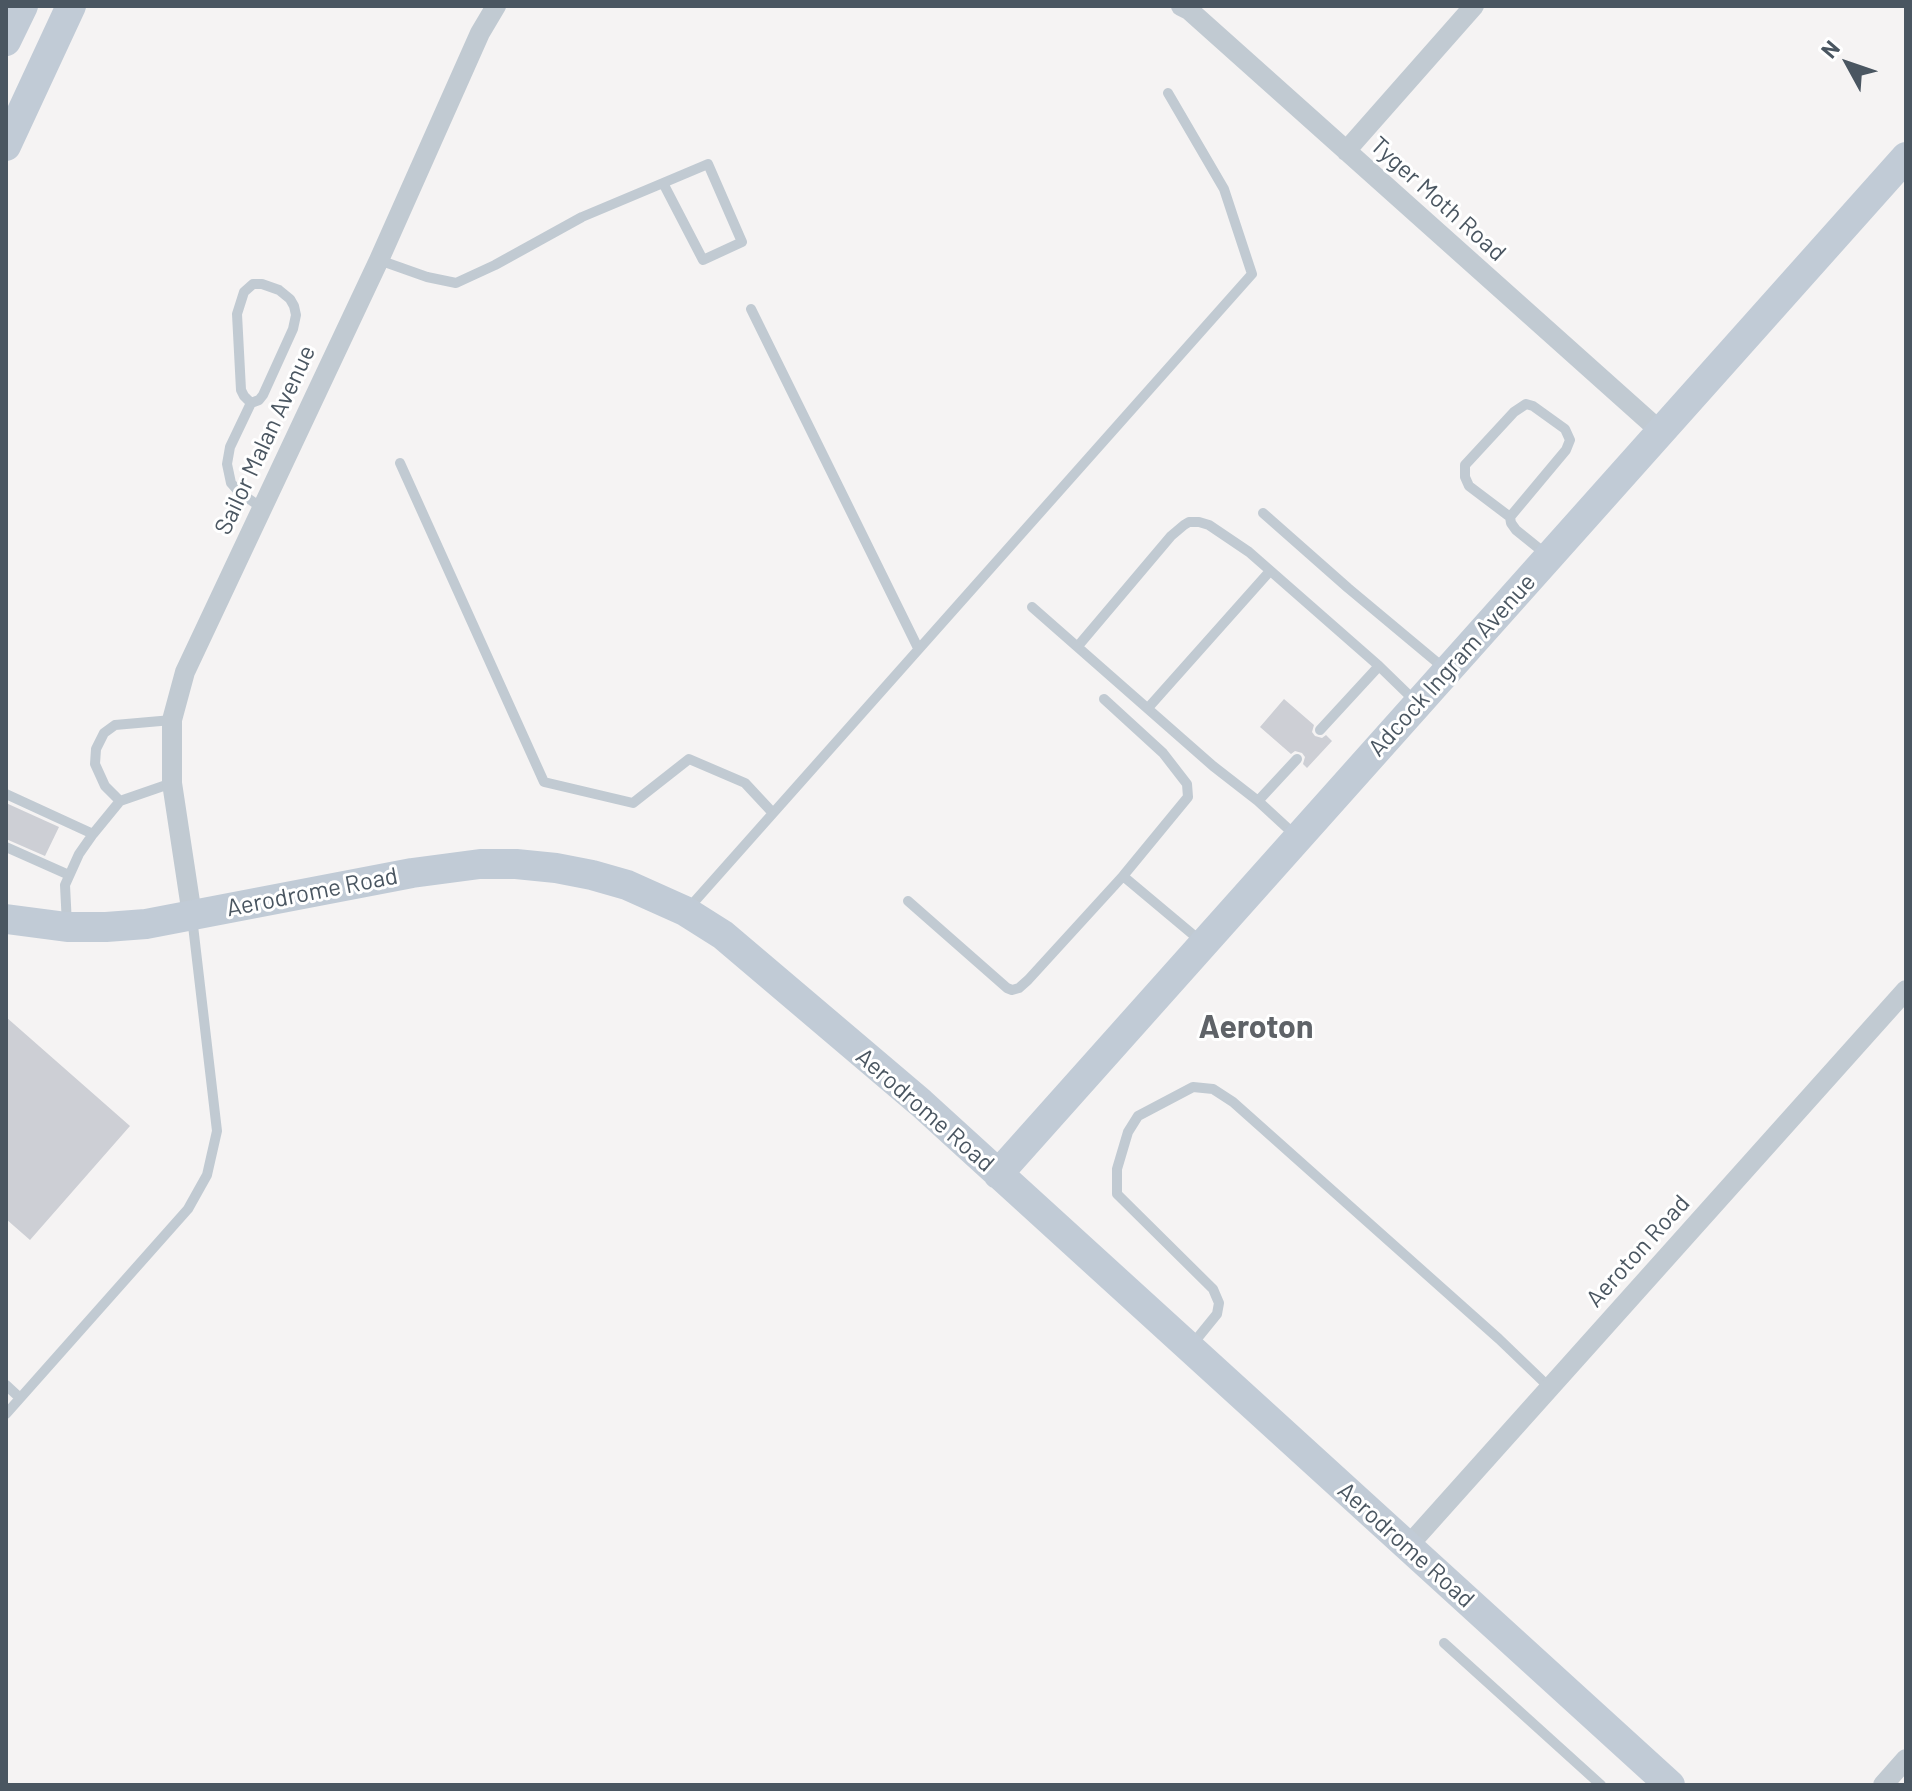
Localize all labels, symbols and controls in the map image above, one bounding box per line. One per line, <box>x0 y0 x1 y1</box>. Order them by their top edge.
north arrow <box>1808 24 1888 104</box>
text: N <box>1815 35 1844 63</box>
street label: Tyger Moth Road <box>1364 131 1512 267</box>
street label: Sailor Malan Avenue <box>208 341 322 539</box>
street label: Adcock Ingram Avenue <box>1362 568 1542 762</box>
street label: Aerodrome Road <box>224 861 400 923</box>
district label: Aeroton <box>1199 1008 1313 1046</box>
street label: Aerodrome Road <box>850 1042 1000 1178</box>
street label: Aeroton Road <box>1580 1189 1696 1313</box>
street label: Aerodrome Road <box>1332 1476 1480 1614</box>

